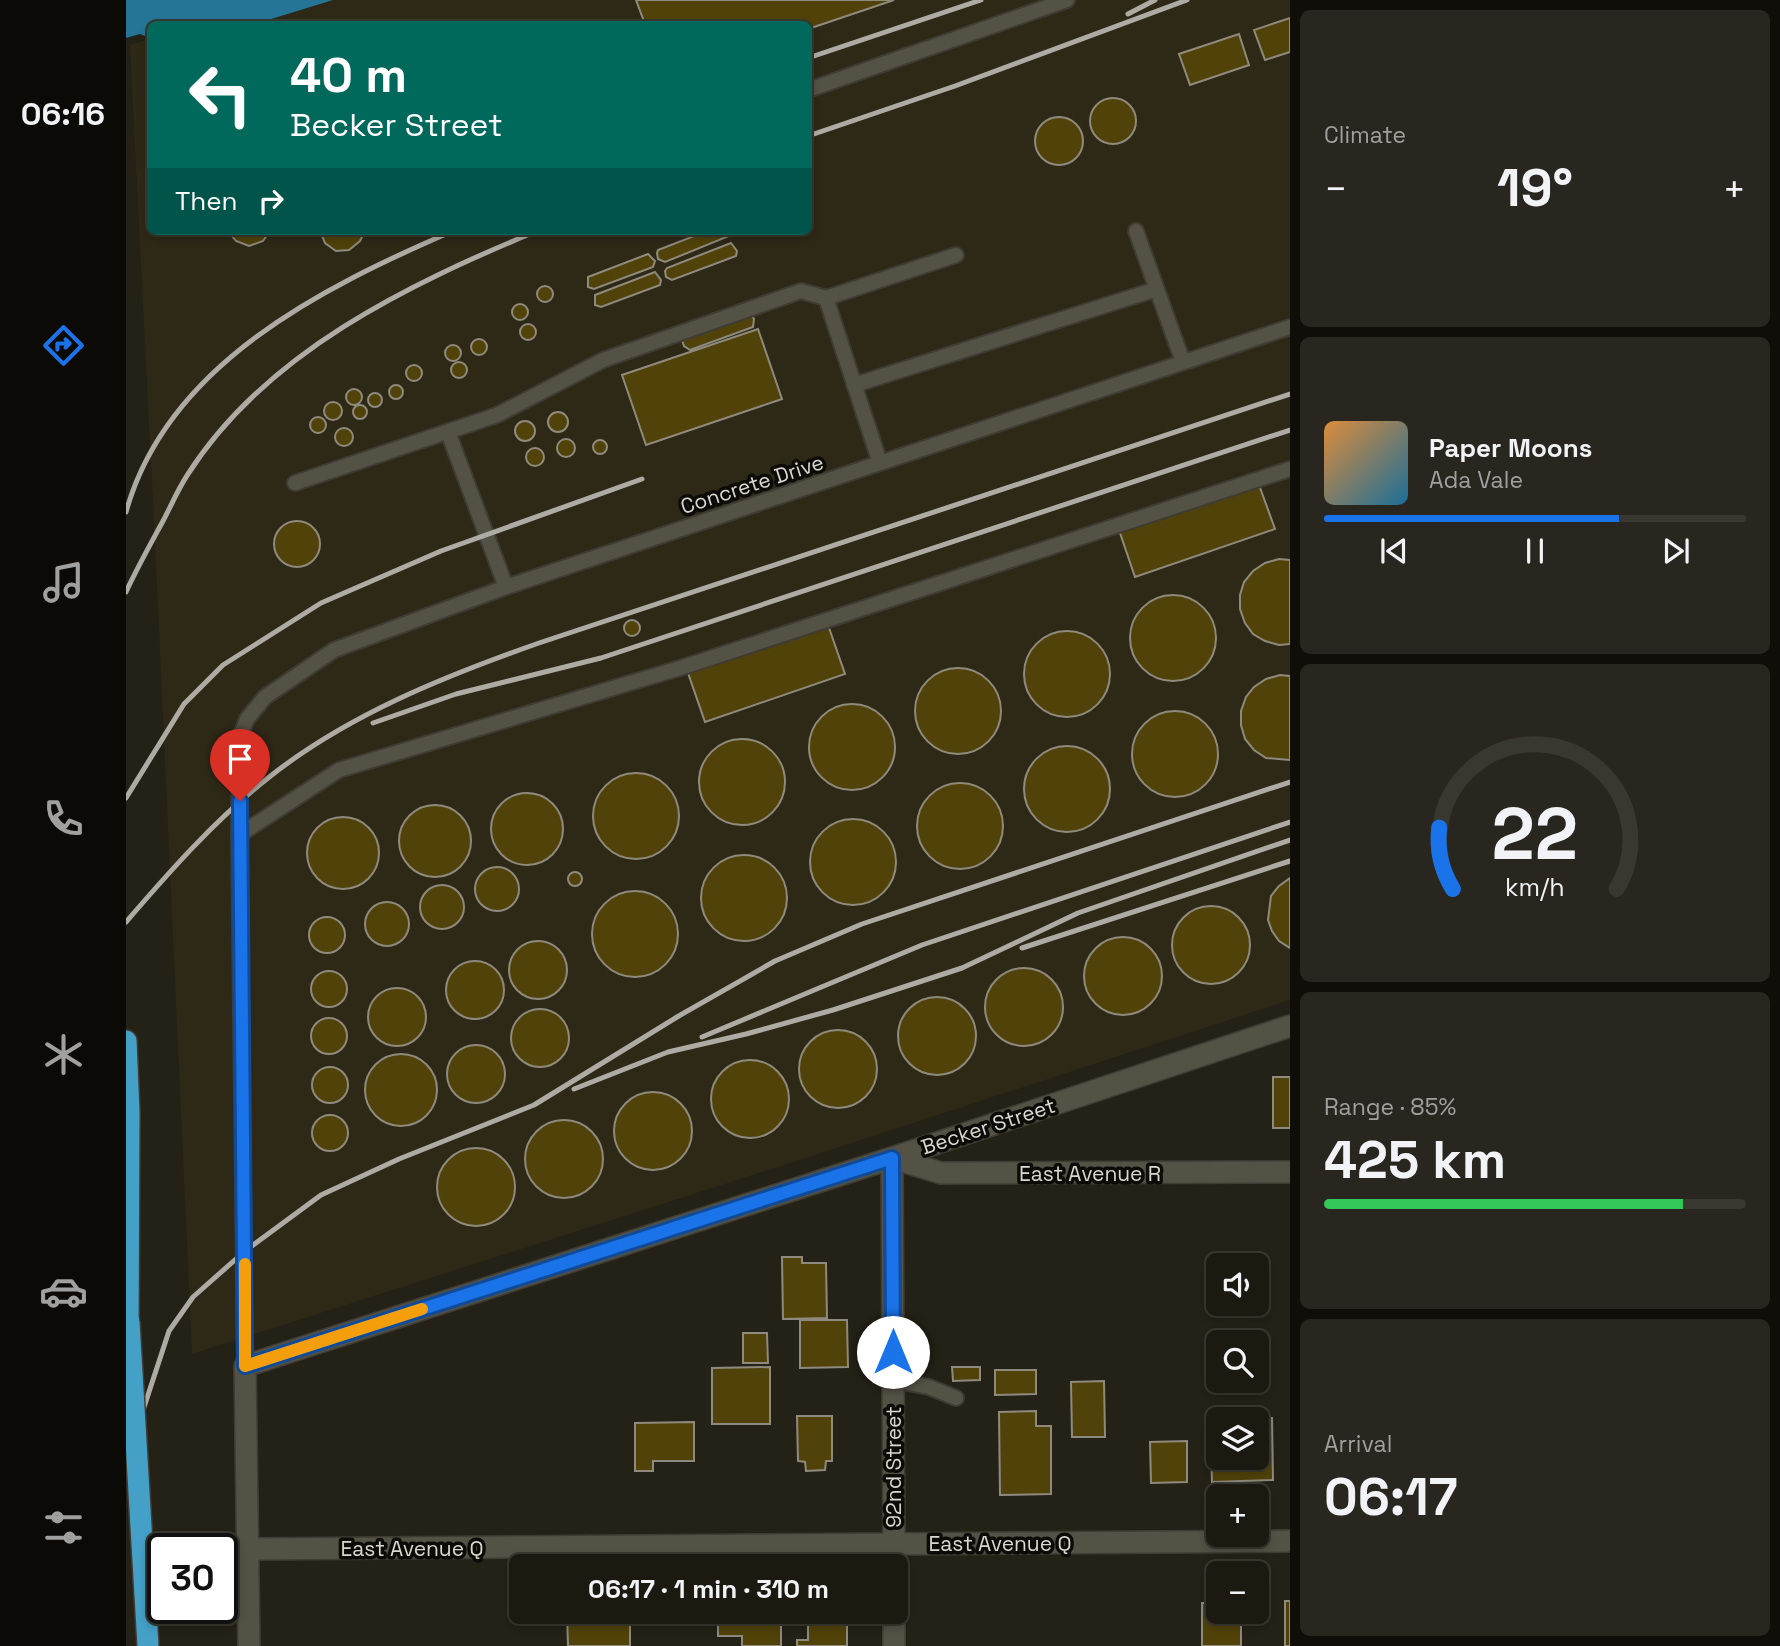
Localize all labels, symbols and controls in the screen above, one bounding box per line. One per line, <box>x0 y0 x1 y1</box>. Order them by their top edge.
text: 40 m <box>290 44 407 106</box>
icon: left <box>175 49 266 140</box>
text: 06:16 <box>21 94 105 134</box>
text: Becker Street <box>290 105 503 145</box>
text: Climate <box>1324 120 1406 150</box>
text: 19° <box>1497 155 1573 221</box>
text: − <box>1324 165 1348 213</box>
text: + <box>1722 165 1746 213</box>
icon: right <box>252 182 290 220</box>
text: Then <box>175 184 238 218</box>
icon: directions <box>39 321 88 370</box>
text: Paper Moons <box>1429 431 1592 465</box>
street label: Concrete Drive <box>677 448 827 520</box>
text: Ada Vale <box>1429 465 1523 495</box>
icon: previous <box>1375 532 1413 570</box>
icon: pause <box>1516 532 1554 570</box>
icon: next <box>1657 532 1695 570</box>
icon: music <box>39 558 88 607</box>
pin <box>210 729 270 801</box>
icon: arrive <box>221 740 259 778</box>
text: 22 <box>1492 787 1578 880</box>
icon: phone <box>39 794 88 843</box>
text: km/h <box>1505 871 1565 903</box>
icon: climate <box>39 1030 88 1079</box>
street label: Becker Street <box>917 1092 1059 1160</box>
text: Range · 85% <box>1324 1092 1456 1122</box>
text: 425 km <box>1324 1127 1506 1193</box>
street label: East Avenue R <box>1019 1160 1161 1187</box>
map controls <box>1206 1253 1269 1624</box>
button: sound <box>1206 1253 1269 1316</box>
icon: car <box>39 1267 88 1316</box>
position arrow <box>856 1315 930 1389</box>
button: search <box>1206 1330 1269 1393</box>
street label: 92nd Street <box>880 1406 907 1528</box>
button: layers <box>1206 1407 1269 1470</box>
text: Arrival <box>1324 1429 1392 1459</box>
text: 06:17 <box>1324 1464 1458 1530</box>
button: + <box>1206 1484 1269 1547</box>
icon: filters <box>39 1503 88 1552</box>
street label: East Avenue Q <box>928 1530 1072 1557</box>
speed limit sign: 30 <box>147 1533 238 1624</box>
street label: East Avenue Q <box>340 1535 484 1562</box>
button: − <box>1206 1561 1269 1624</box>
text: 06:17 · 1 min · 310 m <box>588 1572 829 1606</box>

